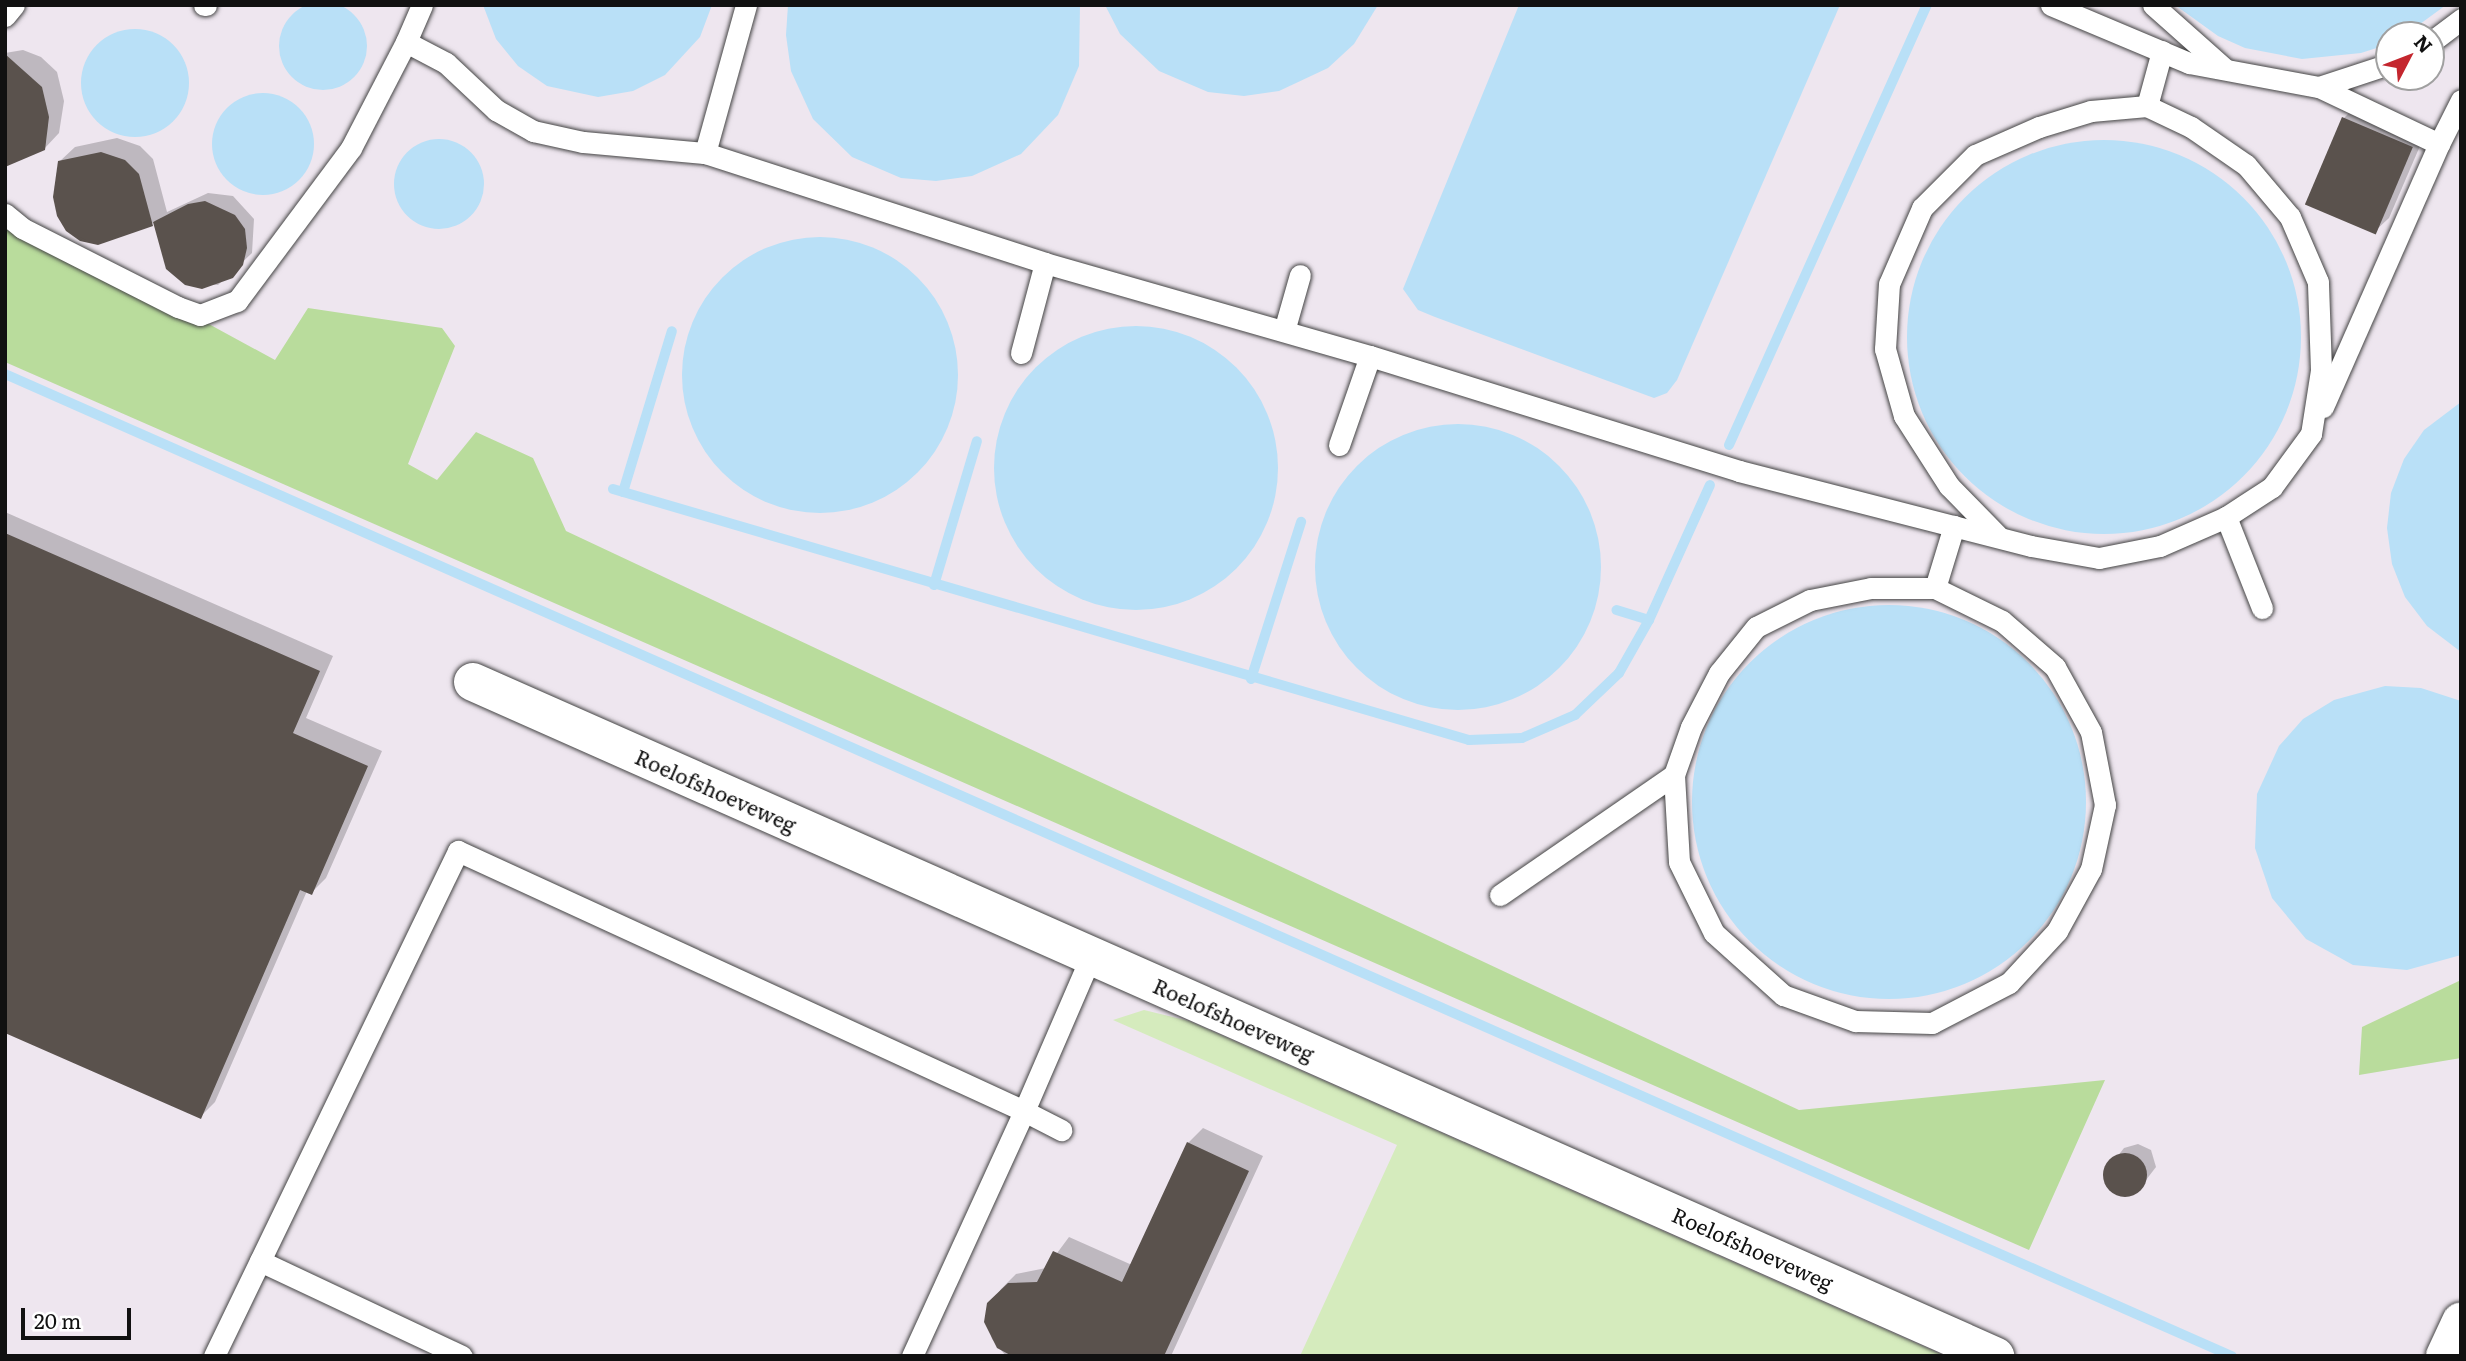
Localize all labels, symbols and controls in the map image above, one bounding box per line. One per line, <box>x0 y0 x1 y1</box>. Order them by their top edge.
north arrow <box>2375 21 2445 91</box>
text: N <box>2408 28 2440 59</box>
street label: Roelofshoeveweg <box>632 743 800 837</box>
street label: Roelofshoeveweg <box>1150 972 1318 1066</box>
street label: Roelofshoeveweg <box>1669 1201 1837 1295</box>
scale bar <box>24 1294 135 1338</box>
text: 20 m <box>34 1304 81 1335</box>

